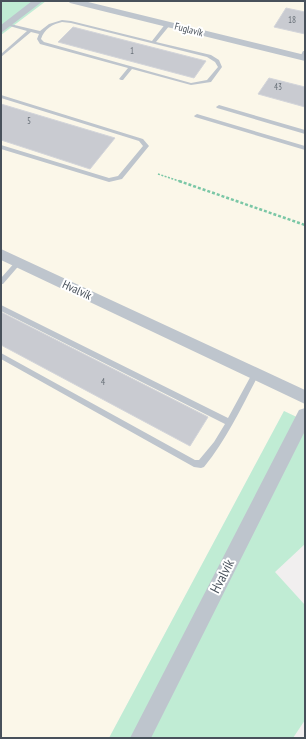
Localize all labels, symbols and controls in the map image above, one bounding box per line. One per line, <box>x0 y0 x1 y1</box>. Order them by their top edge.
house number: 18 <box>288 14 296 25</box>
street label: Fuglavík <box>173 20 205 39</box>
house number: 1 <box>130 45 134 56</box>
house number: 43 <box>274 81 282 92</box>
house number: 5 <box>27 115 31 126</box>
street label: Hvalvík <box>60 276 95 303</box>
house number: 4 <box>101 375 106 388</box>
street label: Hvalvík <box>206 556 238 596</box>

